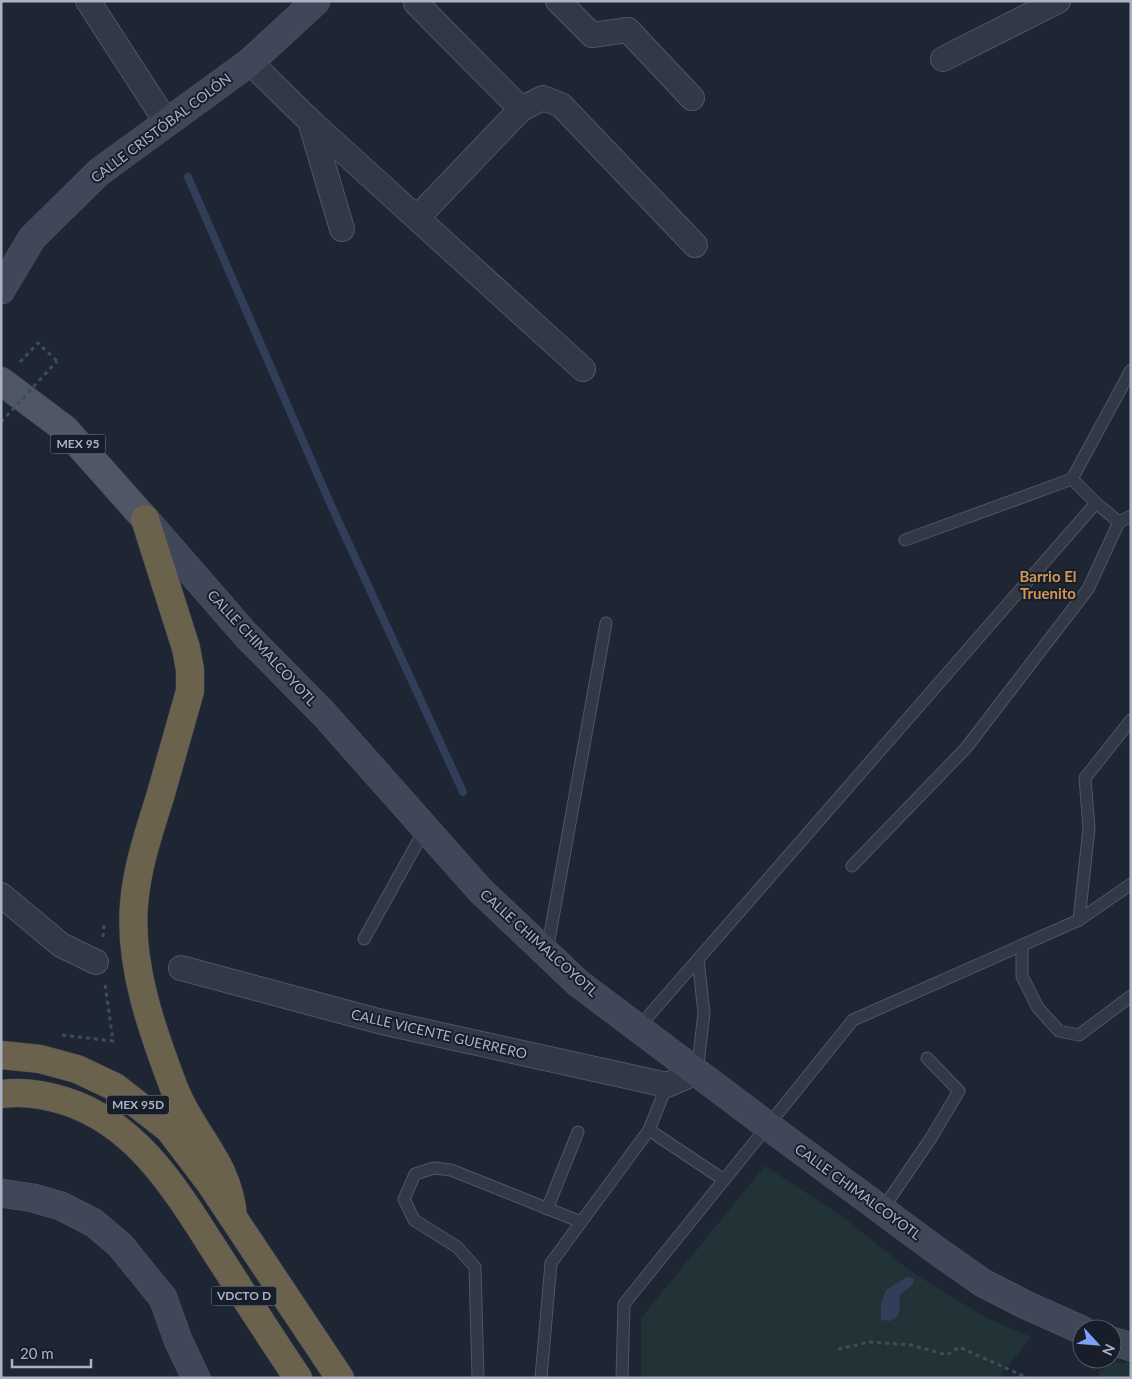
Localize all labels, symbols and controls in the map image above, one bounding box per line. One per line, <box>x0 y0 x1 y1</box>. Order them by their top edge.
street label: CALLE CRISTÓBAL COLÓN <box>87 69 234 186</box>
road number: MEX 95 <box>50 434 106 454</box>
district label: Barrio El Truenito <box>1020 567 1076 602</box>
street label: CALLE CHIMALCOYOTL <box>204 586 321 709</box>
street label: CALLE CHIMALCOYOTL <box>477 885 602 1000</box>
street label: CALLE VICENTE GUERRERO <box>350 1005 529 1062</box>
road number: MEX 95D <box>107 1096 169 1114</box>
street label: CALLE CHIMALCOYOTL <box>792 1140 925 1243</box>
road number: VDCTO D <box>212 1286 276 1305</box>
north arrow <box>1072 1319 1122 1369</box>
scale bar <box>12 1336 91 1368</box>
text: N <box>1099 1341 1119 1358</box>
text: 20 m <box>20 1344 54 1362</box>

